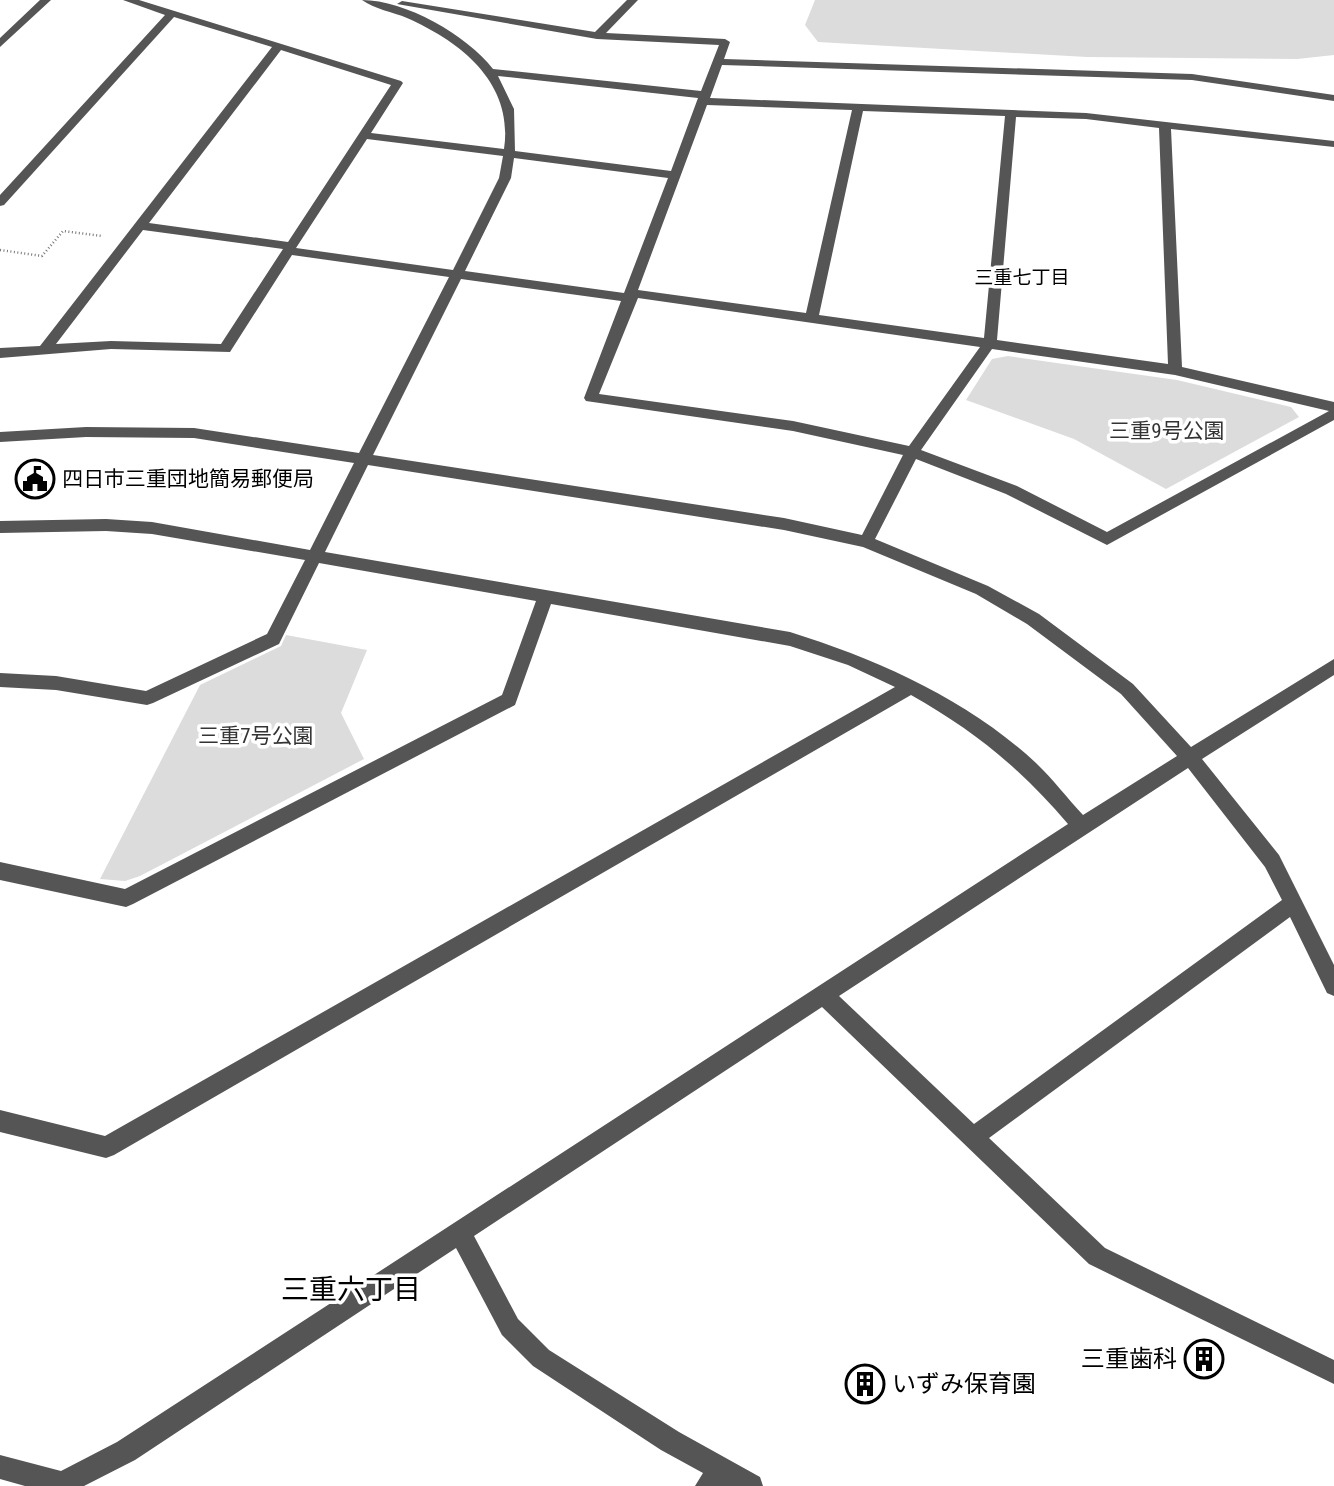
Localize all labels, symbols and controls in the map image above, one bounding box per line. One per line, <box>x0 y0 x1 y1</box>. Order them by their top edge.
district label: 三重七丁目 <box>974 266 1070 289</box>
park label: 三重9号公園 <box>1109 419 1225 443</box>
public building icon: 四日市三重団地簡易郵便局 <box>14 458 56 500</box>
place label: 四日市三重団地簡易郵便局 <box>62 467 314 491</box>
park label: 三重7号公園 <box>198 724 314 748</box>
district label: 三重六丁目 <box>281 1273 421 1306</box>
building icon: 三重歯科 <box>1183 1338 1225 1380</box>
place label: 三重歯科 <box>1081 1345 1177 1373</box>
building icon: いずみ保育園 <box>844 1363 886 1405</box>
place label: いずみ保育園 <box>892 1370 1036 1398</box>

